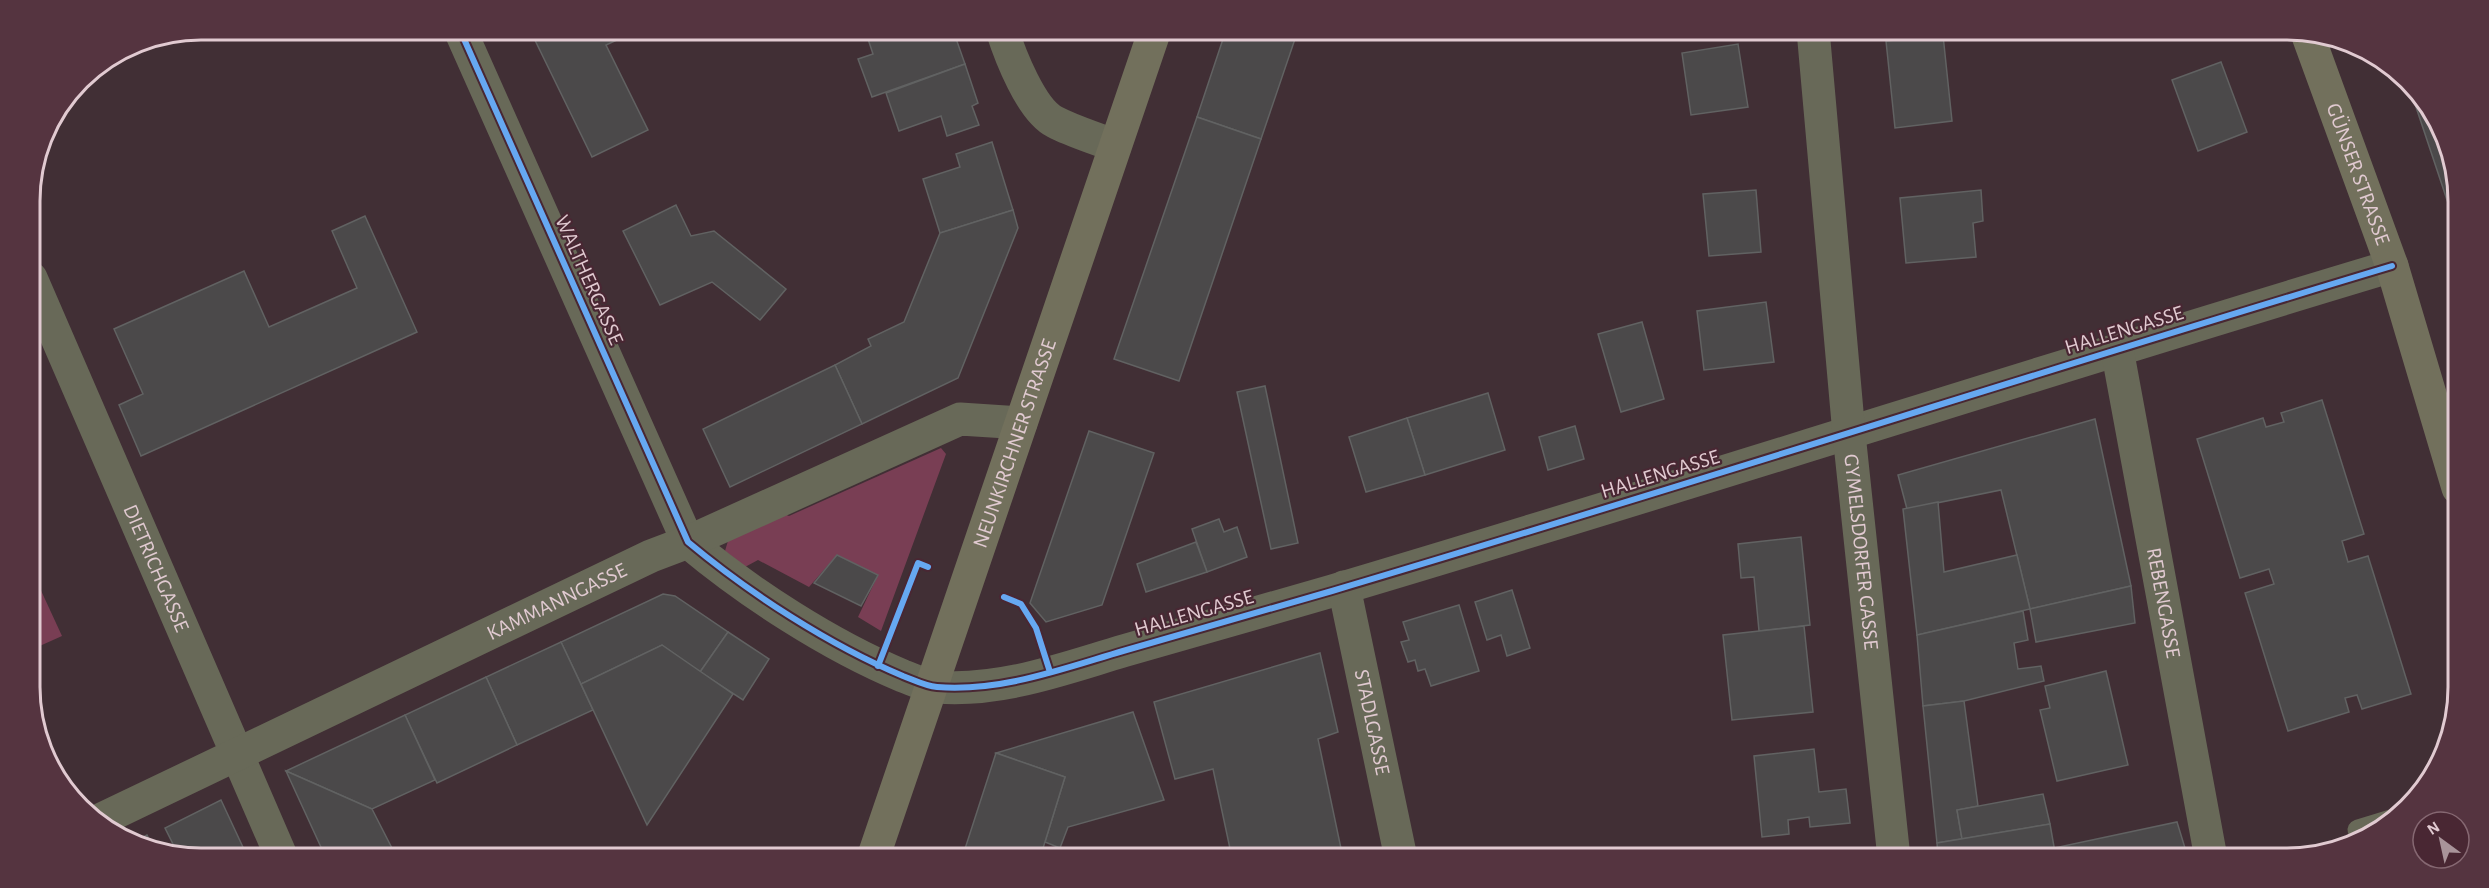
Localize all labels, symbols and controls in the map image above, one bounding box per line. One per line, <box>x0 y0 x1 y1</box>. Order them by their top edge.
street label: GÜNSER STRASSE <box>2323 100 2394 247</box>
street label: WALTHERGASSE <box>551 212 627 348</box>
street label: HALLENGASSE <box>2062 302 2186 358</box>
street label: NEUNKIRCHNER STRASSE <box>969 336 1059 550</box>
street label: HALLENGASSE <box>1598 446 1722 502</box>
street label: GYMELSDORFER GASSE <box>1841 453 1882 651</box>
street label: DIETRICHGASSE <box>120 501 193 635</box>
street label: REBENGASSE <box>2143 546 2184 660</box>
street label: KAMMANNGASSE <box>483 559 630 644</box>
street label: HALLENGASSE <box>1132 586 1256 640</box>
street label: STADLGASSE <box>1351 667 1394 777</box>
north arrow <box>2411 810 2471 870</box>
text: N <box>2424 819 2442 838</box>

